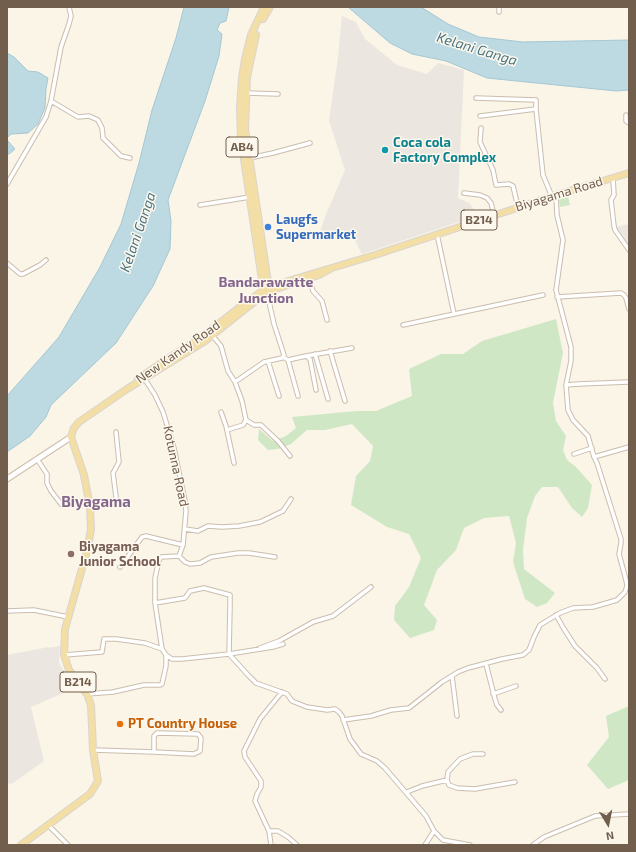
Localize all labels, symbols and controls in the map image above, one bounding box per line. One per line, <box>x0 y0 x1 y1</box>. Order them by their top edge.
water label: Kelani Ganga <box>435 29 519 69</box>
place label: Coca cola Factory Complex <box>393 135 496 166</box>
road number: AB4 <box>226 137 258 157</box>
marker: Coca cola Factory Complex <box>380 145 390 155</box>
street label: Biyagama Road <box>513 173 605 215</box>
water label: Kelani Ganga <box>117 190 159 274</box>
road number: B214 <box>461 210 497 230</box>
place label: Laugfs Supermarket <box>276 212 356 243</box>
marker: Laugfs Supermarket <box>263 222 273 232</box>
district label: Bandarawatte Junction <box>219 274 313 306</box>
street label: New Kandy Road <box>133 317 223 387</box>
street label: Kotunna Road <box>160 424 192 508</box>
district label: Biyagama <box>61 493 131 511</box>
place label: Biyagama Junior School <box>79 539 161 570</box>
marker: Biyagama Junior School <box>66 549 76 559</box>
road number: B214 <box>60 672 96 692</box>
place label: PT Country House <box>128 716 237 732</box>
marker: PT Country House <box>115 719 125 729</box>
north arrow <box>588 804 628 844</box>
text: N <box>605 829 615 843</box>

